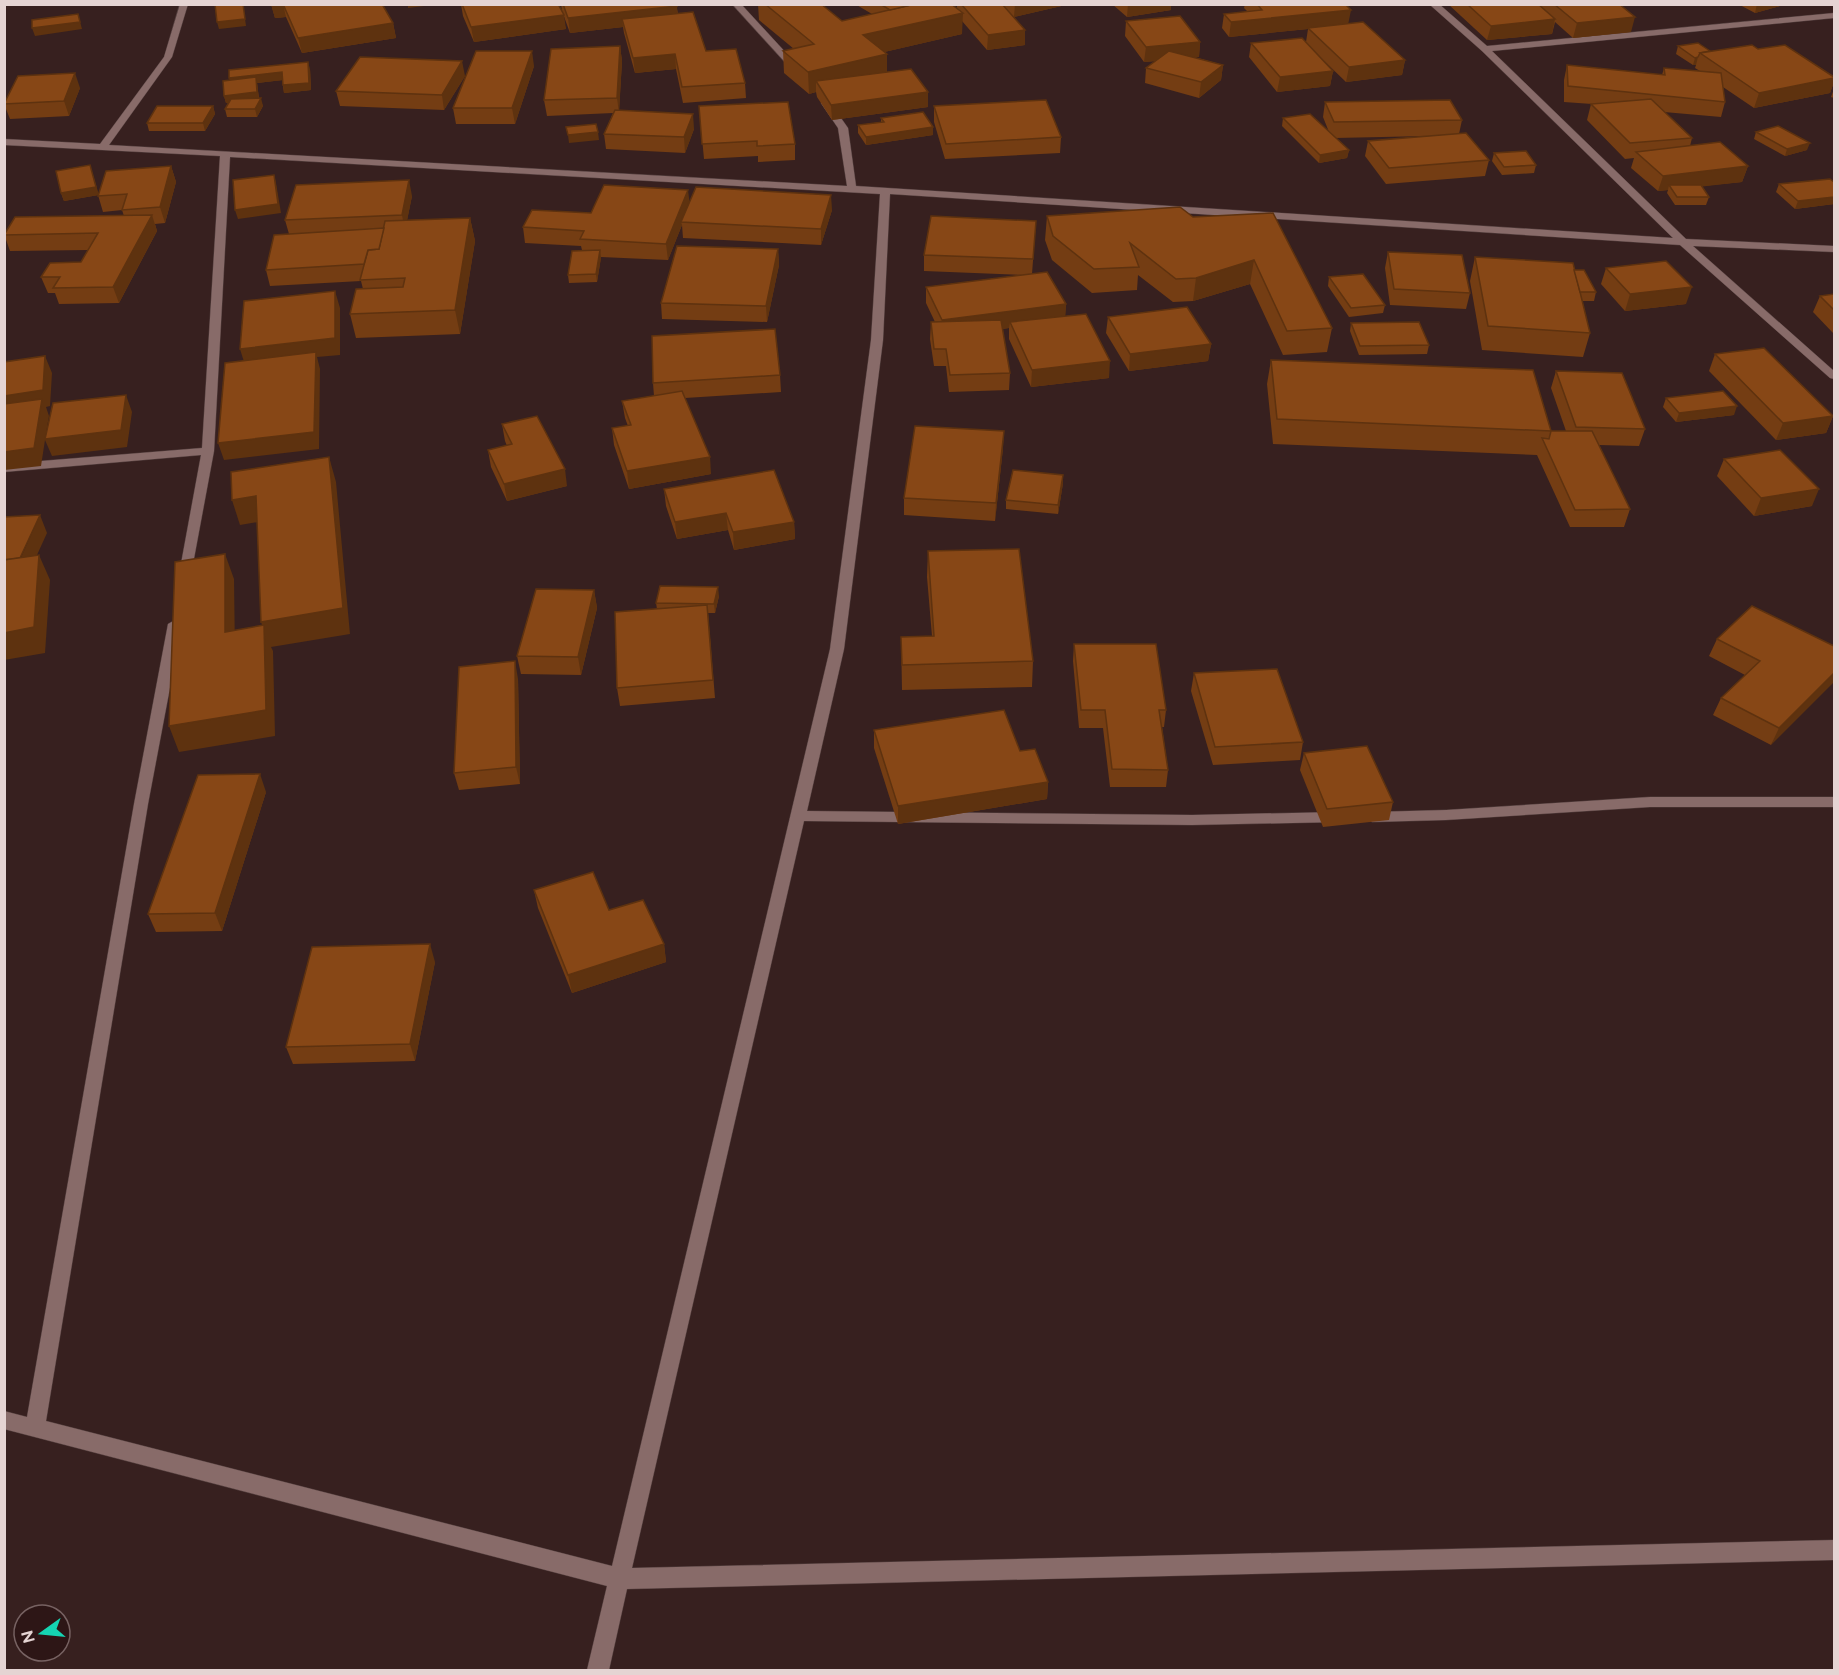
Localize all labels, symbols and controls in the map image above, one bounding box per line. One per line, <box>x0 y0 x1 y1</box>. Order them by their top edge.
north arrow <box>12 1603 72 1663</box>
text: N <box>17 1628 39 1645</box>

